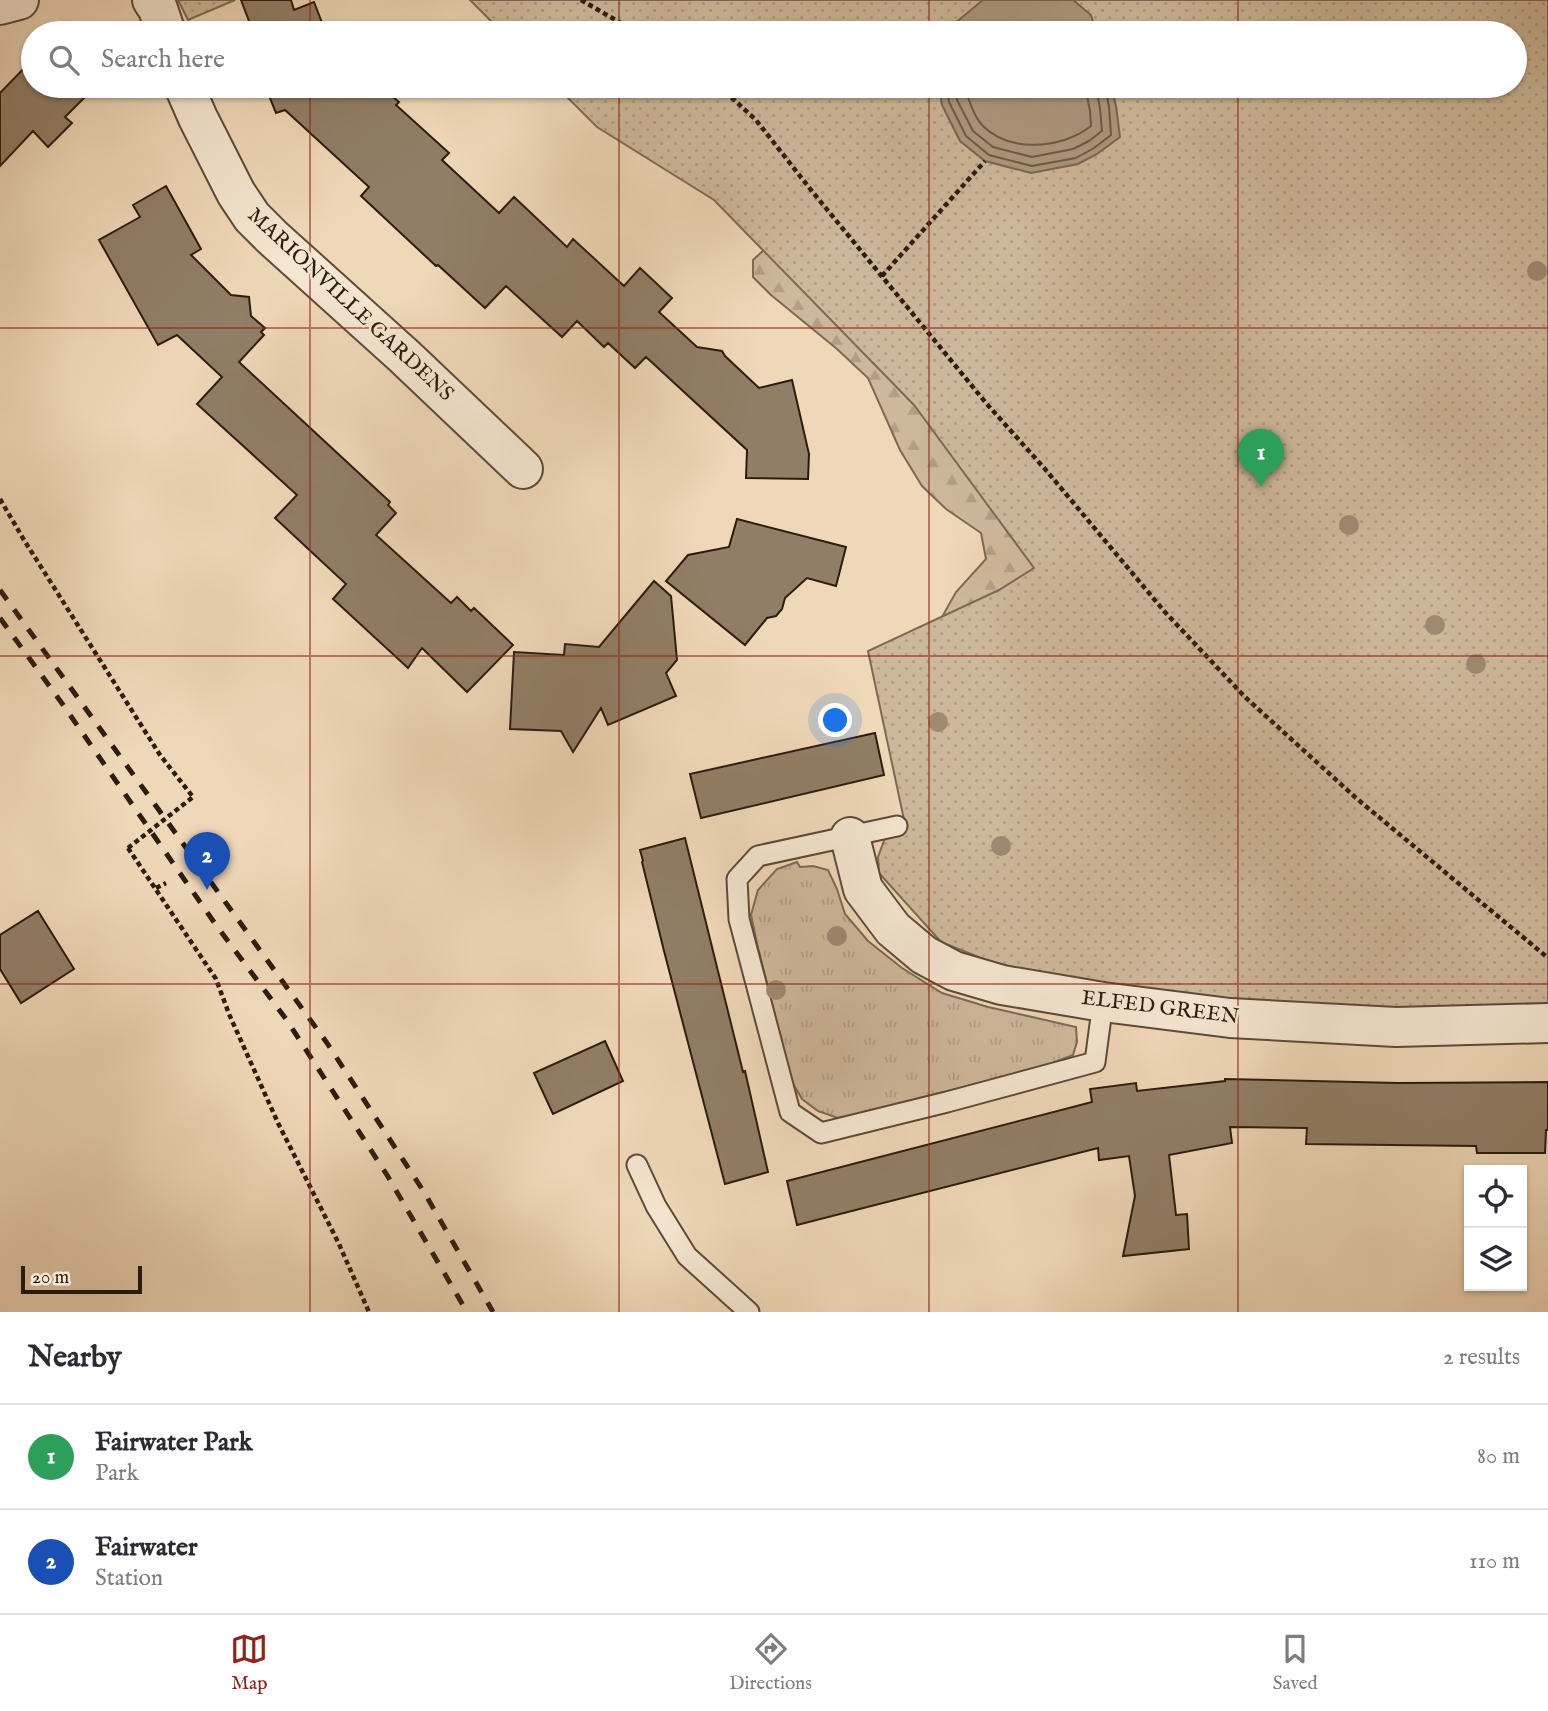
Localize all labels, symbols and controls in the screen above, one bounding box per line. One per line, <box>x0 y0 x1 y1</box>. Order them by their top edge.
search box <box>21 21 1527 98</box>
icon: search <box>45 41 83 79</box>
text: Search here <box>101 43 225 76</box>
street label: MARIONVILLE GARDENS <box>241 202 459 408</box>
pin: 1 <box>1238 429 1284 487</box>
your location <box>818 703 852 737</box>
pin: 2 <box>184 832 230 890</box>
street label: ELFED GREEN <box>1080 985 1240 1031</box>
map controls <box>1464 1165 1527 1291</box>
button: locate <box>1464 1165 1527 1228</box>
button: layers <box>1464 1228 1527 1291</box>
scale bar <box>21 1263 142 1295</box>
text: 20 m <box>32 1266 69 1290</box>
text: Nearby <box>28 1339 121 1377</box>
text: 2 results <box>1443 1343 1520 1372</box>
text: Fairwater Park <box>95 1426 253 1459</box>
text: 1 <box>47 1442 55 1471</box>
text: 80 m <box>1477 1442 1520 1471</box>
text: Park <box>95 1459 139 1488</box>
text: Fairwater <box>95 1531 198 1564</box>
text: 2 <box>46 1547 56 1576</box>
text: 110 m <box>1469 1547 1520 1576</box>
text: Station <box>95 1564 163 1593</box>
tab: Map <box>230 1630 268 1696</box>
tab: Directions <box>729 1630 812 1696</box>
tab: Saved <box>1273 1630 1318 1696</box>

